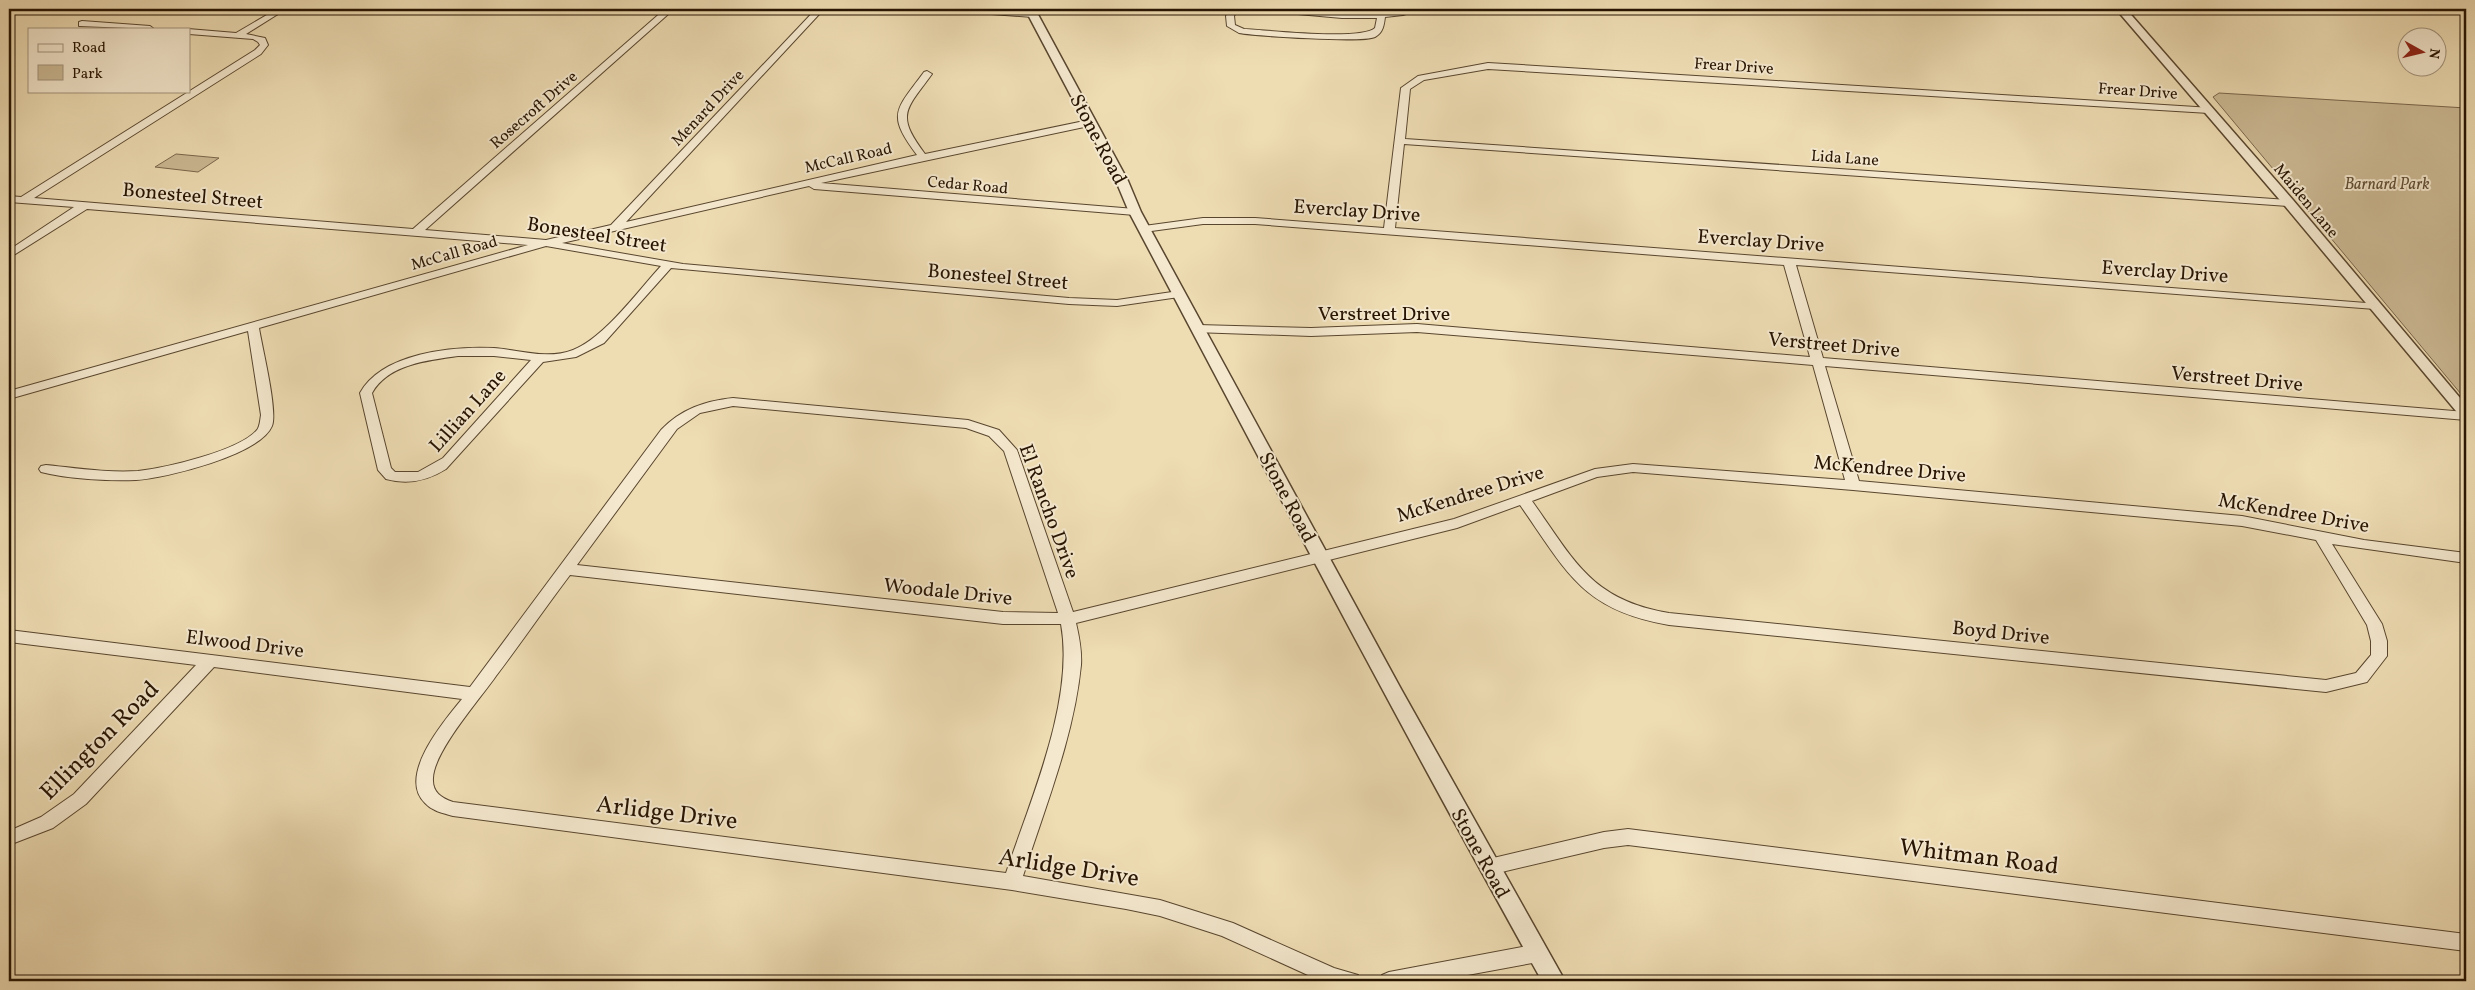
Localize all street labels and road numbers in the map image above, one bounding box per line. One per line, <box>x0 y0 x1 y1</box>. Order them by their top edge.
street label: Frear Drive <box>1693 53 1774 81</box>
street label: Menard Drive <box>667 65 750 152</box>
street label: Rosecroft Drive <box>486 66 583 155</box>
street label: Frear Drive <box>2097 78 2178 106</box>
street label: Stone Road <box>1062 90 1133 190</box>
street label: McCall Road <box>803 138 894 180</box>
street label: Lida Lane <box>1810 146 1880 172</box>
street label: Maiden Lane <box>2268 159 2343 243</box>
street label: Cedar Road <box>926 172 1009 200</box>
street label: Bonesteel Street <box>121 177 264 217</box>
street label: Everclay Drive <box>1292 194 1421 230</box>
street label: Bonesteel Street <box>525 211 669 261</box>
street label: Everclay Drive <box>1696 224 1825 260</box>
street label: McCall Road <box>409 231 500 277</box>
street label: Everclay Drive <box>2100 255 2229 291</box>
street label: Bonesteel Street <box>926 258 1069 298</box>
street label: Verstreet Drive <box>1318 301 1450 329</box>
street label: Verstreet Drive <box>1767 326 1901 366</box>
street label: Verstreet Drive <box>2170 360 2304 400</box>
street label: Lillian Lane <box>423 363 514 459</box>
street label: El Rancho Drive <box>1011 440 1085 583</box>
street label: Stone Road <box>1251 448 1322 548</box>
street label: McKendree Drive <box>1812 449 1967 491</box>
street label: McKendree Drive <box>1393 459 1548 531</box>
street label: McKendree Drive <box>2216 487 2371 541</box>
street label: Woodale Drive <box>882 572 1014 614</box>
street label: Boyd Drive <box>1951 615 2051 653</box>
street label: Elwood Drive <box>184 624 305 666</box>
street label: Ellington Road <box>33 674 168 809</box>
street label: Arlidge Drive <box>594 788 739 840</box>
street label: Stone Road <box>1443 804 1516 904</box>
street label: Whitman Road <box>1897 831 2060 885</box>
street label: Arlidge Drive <box>996 841 1141 897</box>

